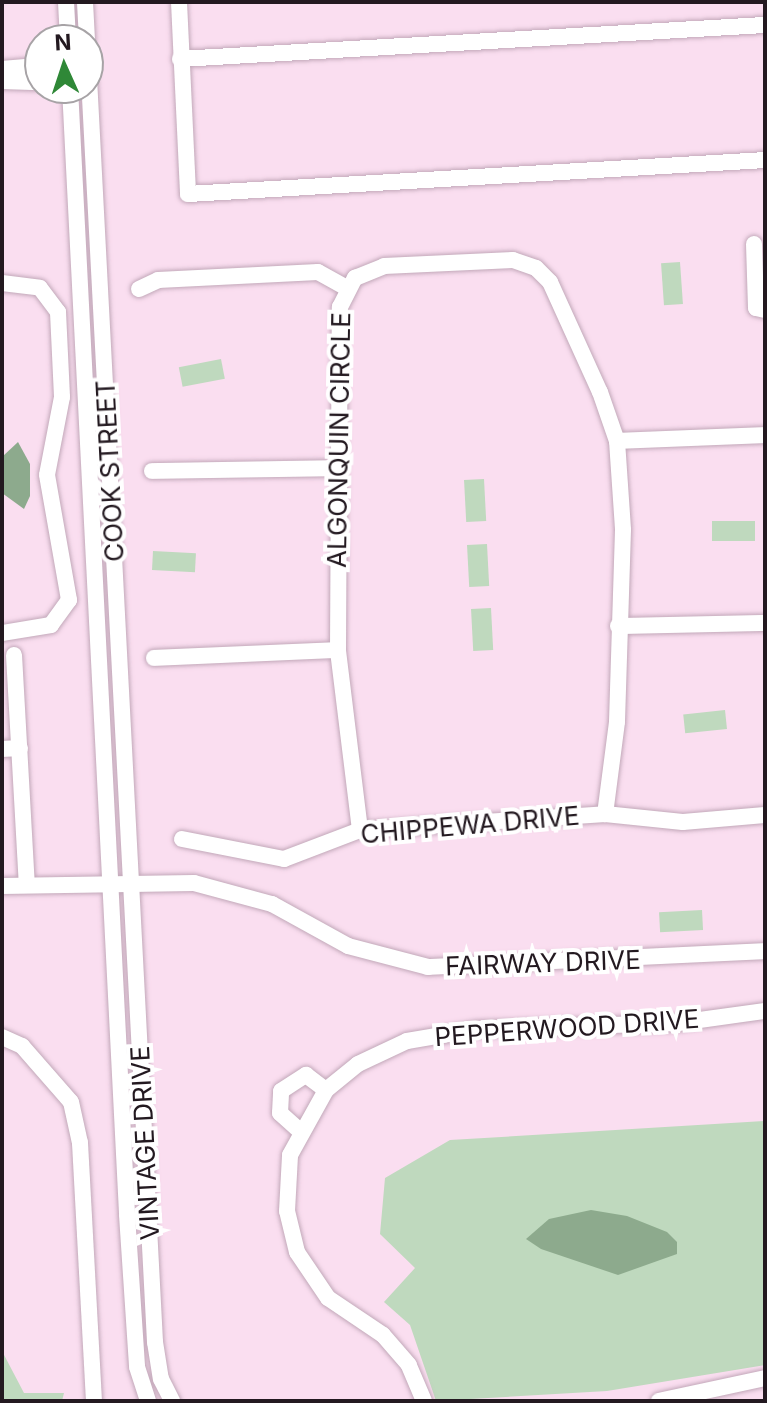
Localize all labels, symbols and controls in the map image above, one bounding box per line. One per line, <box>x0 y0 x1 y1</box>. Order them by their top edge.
north arrow <box>24 24 104 104</box>
text: N <box>54 29 72 55</box>
street label: ALGONQUIN CIRCLE <box>321 312 357 568</box>
street label: COOK STREET <box>90 379 130 563</box>
street label: CHIPPEWA DRIVE <box>359 800 581 850</box>
street label: FAIRWAY DRIVE <box>445 944 641 982</box>
street label: PEPPERWOOD DRIVE <box>434 1003 700 1053</box>
street label: VINTAGE DRIVE <box>124 1045 166 1241</box>

